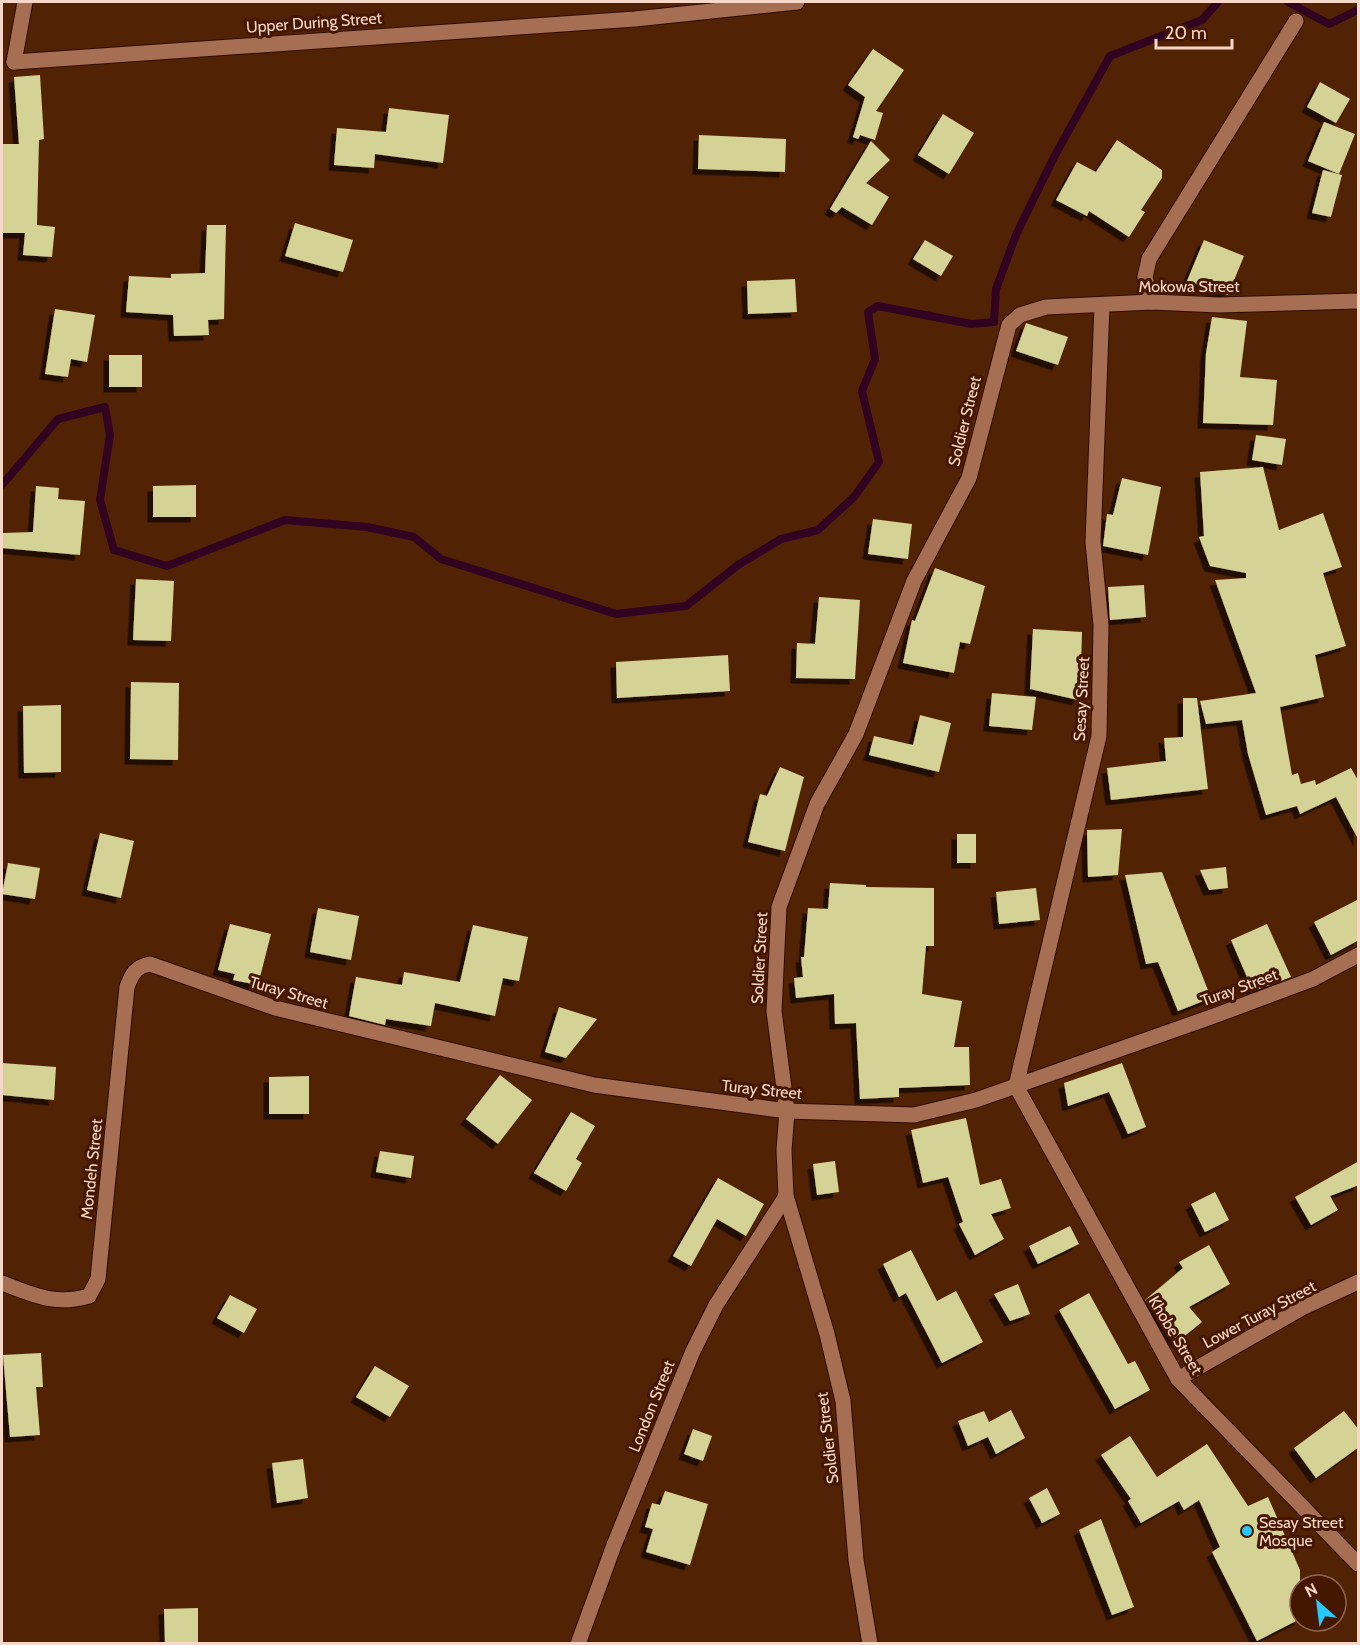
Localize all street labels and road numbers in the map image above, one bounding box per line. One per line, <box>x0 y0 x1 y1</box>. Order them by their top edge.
street label: Upper During Street <box>246 8 383 37</box>
street label: Mokowa Street <box>1138 277 1240 296</box>
street label: Soldier Street <box>944 374 985 468</box>
street label: Sesay Street <box>1070 656 1093 742</box>
street label: Soldier Street <box>748 911 771 1005</box>
street label: Turay Street <box>1198 965 1281 1010</box>
street label: Turay Street <box>247 972 331 1013</box>
street label: Turay Street <box>721 1076 804 1103</box>
street label: Mondeh Street <box>77 1117 106 1220</box>
street label: Lower Turay Street <box>1199 1276 1320 1352</box>
street label: Khobe Street <box>1145 1293 1207 1379</box>
street label: London Street <box>624 1357 679 1455</box>
street label: Soldier Street <box>812 1390 843 1485</box>

